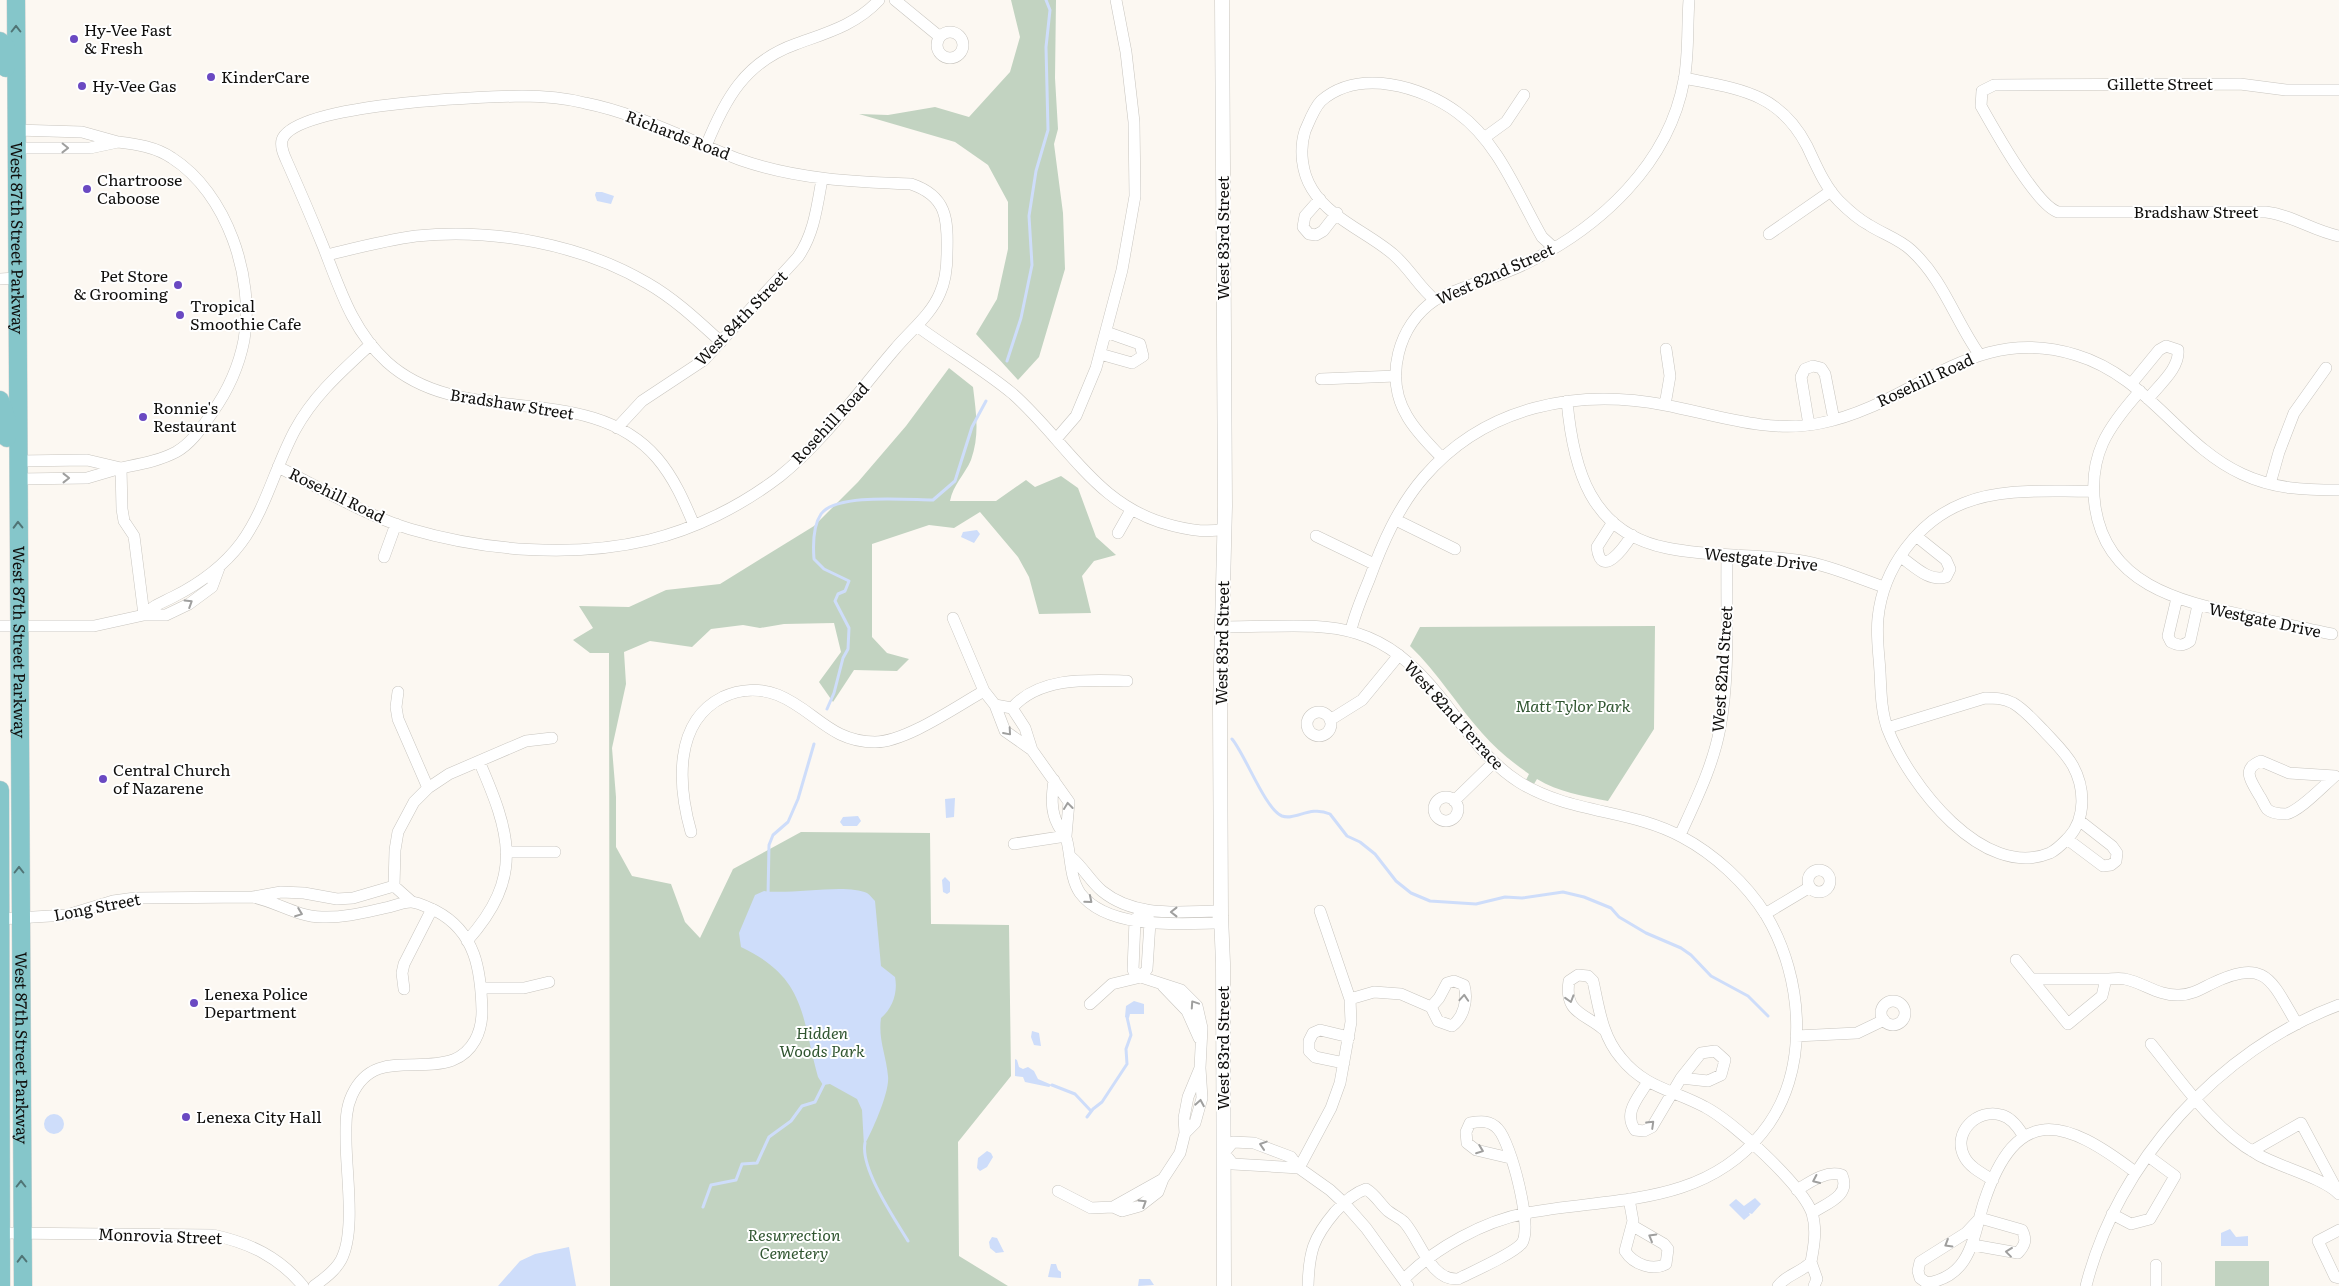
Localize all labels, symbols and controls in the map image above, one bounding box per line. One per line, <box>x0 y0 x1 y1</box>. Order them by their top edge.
place label: Hy-Vee Fast & Fresh <box>84 17 172 59</box>
one-way arrow <box>11 25 21 32</box>
marker: Hy-Vee Fast & Fresh <box>68 33 80 45</box>
place label: KinderCare <box>221 64 309 88</box>
marker: KinderCare <box>205 71 217 83</box>
street label: Gillette Street <box>2107 71 2214 95</box>
place label: Hy-Vee Gas <box>92 73 176 97</box>
marker: Hy-Vee Gas <box>76 80 88 92</box>
street label: Richards Road <box>623 103 734 165</box>
street label: West 87th Street Parkway <box>6 142 31 335</box>
one-way arrow <box>62 142 70 153</box>
place label: Chartroose Caboose <box>97 167 182 209</box>
street label: West 83rd Street <box>1210 175 1234 300</box>
marker: Chartroose Caboose <box>81 183 93 195</box>
street label: Bradshaw Street <box>2133 199 2259 223</box>
street label: West 82nd Street <box>1432 236 1558 310</box>
place label: Pet Store & Grooming <box>73 263 168 305</box>
street label: West 84th Street <box>688 264 793 370</box>
marker: Pet Store & Grooming <box>172 279 184 291</box>
place label: Tropical Smoothie Cafe <box>190 293 301 335</box>
marker: Tropical Smoothie Cafe <box>174 309 186 321</box>
street label: Rosehill Road <box>1872 346 1977 412</box>
street label: Rosehill Road <box>785 376 874 469</box>
street label: Bradshaw Street <box>449 381 576 425</box>
place label: Ronnie's Restaurant <box>153 395 237 437</box>
marker: Ronnie's Restaurant <box>137 411 149 423</box>
street label: Rosehill Road <box>285 460 390 528</box>
one-way arrow <box>63 473 71 483</box>
one-way arrow <box>13 520 23 528</box>
street label: Westgate Drive <box>1703 540 1819 576</box>
street label: West 87th Street Parkway <box>8 546 33 739</box>
street label: West 83rd Street <box>1208 580 1234 705</box>
street label: Westgate Drive <box>2207 595 2324 643</box>
one-way arrow <box>184 599 193 609</box>
street label: West 82nd Street <box>1705 604 1737 733</box>
street label: West 82nd Terrace <box>1399 654 1510 774</box>
park label: Matt Tylor Park <box>1516 693 1631 717</box>
one-way arrow <box>1002 726 1011 735</box>
place label: Central Church of Nazarene <box>113 757 231 799</box>
marker: Central Church of Nazarene <box>97 773 109 785</box>
one-way arrow <box>1063 801 1074 809</box>
one-way arrow <box>14 866 24 874</box>
street label: Long Street <box>51 886 143 926</box>
one-way arrow <box>1083 895 1092 903</box>
one-way arrow <box>294 907 303 917</box>
one-way arrow <box>1169 907 1177 917</box>
street label: West 87th Street Parkway <box>10 952 35 1145</box>
place label: Lenexa Police Department <box>204 981 308 1023</box>
street label: West 83rd Street <box>1210 985 1234 1110</box>
one-way arrow <box>1459 993 1470 1001</box>
one-way arrow <box>1565 995 1575 1003</box>
marker: Lenexa Police Department <box>188 997 200 1009</box>
one-way arrow <box>1191 1000 1200 1010</box>
park label: Hidden Woods Park <box>779 1020 865 1062</box>
one-way arrow <box>1195 1098 1205 1107</box>
place label: Lenexa City Hall <box>196 1104 322 1128</box>
marker: Lenexa City Hall <box>180 1111 192 1123</box>
one-way arrow <box>1646 1121 1655 1130</box>
one-way arrow <box>1259 1141 1267 1151</box>
one-way arrow <box>1476 1144 1484 1154</box>
one-way arrow <box>1812 1173 1821 1184</box>
one-way arrow <box>16 1180 26 1188</box>
one-way arrow <box>1138 1199 1147 1209</box>
street label: Monrovia Street <box>97 1221 223 1249</box>
park label: Resurrection Cemetery <box>748 1222 841 1264</box>
one-way arrow <box>1648 1233 1657 1243</box>
one-way arrow <box>1944 1238 1953 1248</box>
one-way arrow <box>2004 1247 2012 1258</box>
one-way arrow <box>17 1255 28 1263</box>

